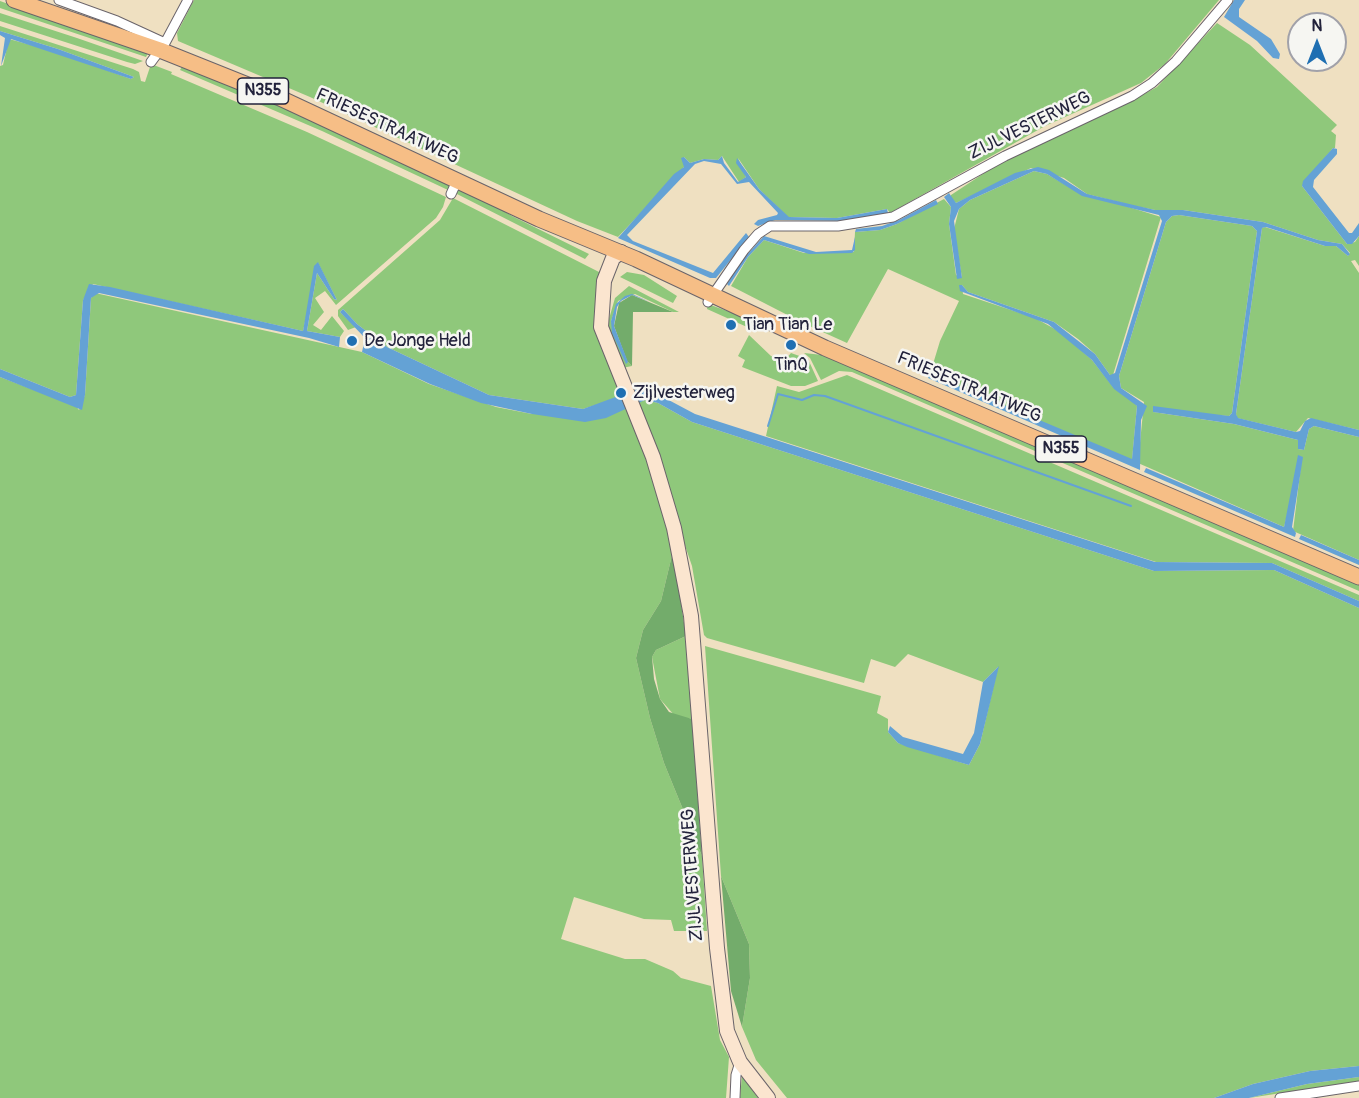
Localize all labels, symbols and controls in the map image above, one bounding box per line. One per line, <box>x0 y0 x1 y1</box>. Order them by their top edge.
north arrow <box>1287 12 1347 72</box>
text: N <box>1312 16 1322 36</box>
road number: N355 <box>238 78 288 104</box>
street label: FRIESESTRAATWEG <box>312 84 462 170</box>
street label: ZIJLVESTERWEG <box>965 87 1095 165</box>
place label: Tian Tian Le <box>743 314 832 336</box>
marker: Tian Tian Le <box>724 318 738 332</box>
place label: De Jonge Held <box>364 330 471 352</box>
marker: De Jonge Held <box>345 334 359 348</box>
marker: TinQ <box>784 338 798 352</box>
street label: FRIESESTRAATWEG <box>893 348 1045 428</box>
place label: TinQ <box>774 354 808 376</box>
place label: Zijlvesterweg <box>633 382 735 404</box>
marker: Zijlvesterweg <box>614 386 628 400</box>
road number: N355 <box>1036 436 1086 462</box>
street label: ZIJLVESTERWEG <box>678 808 708 942</box>

